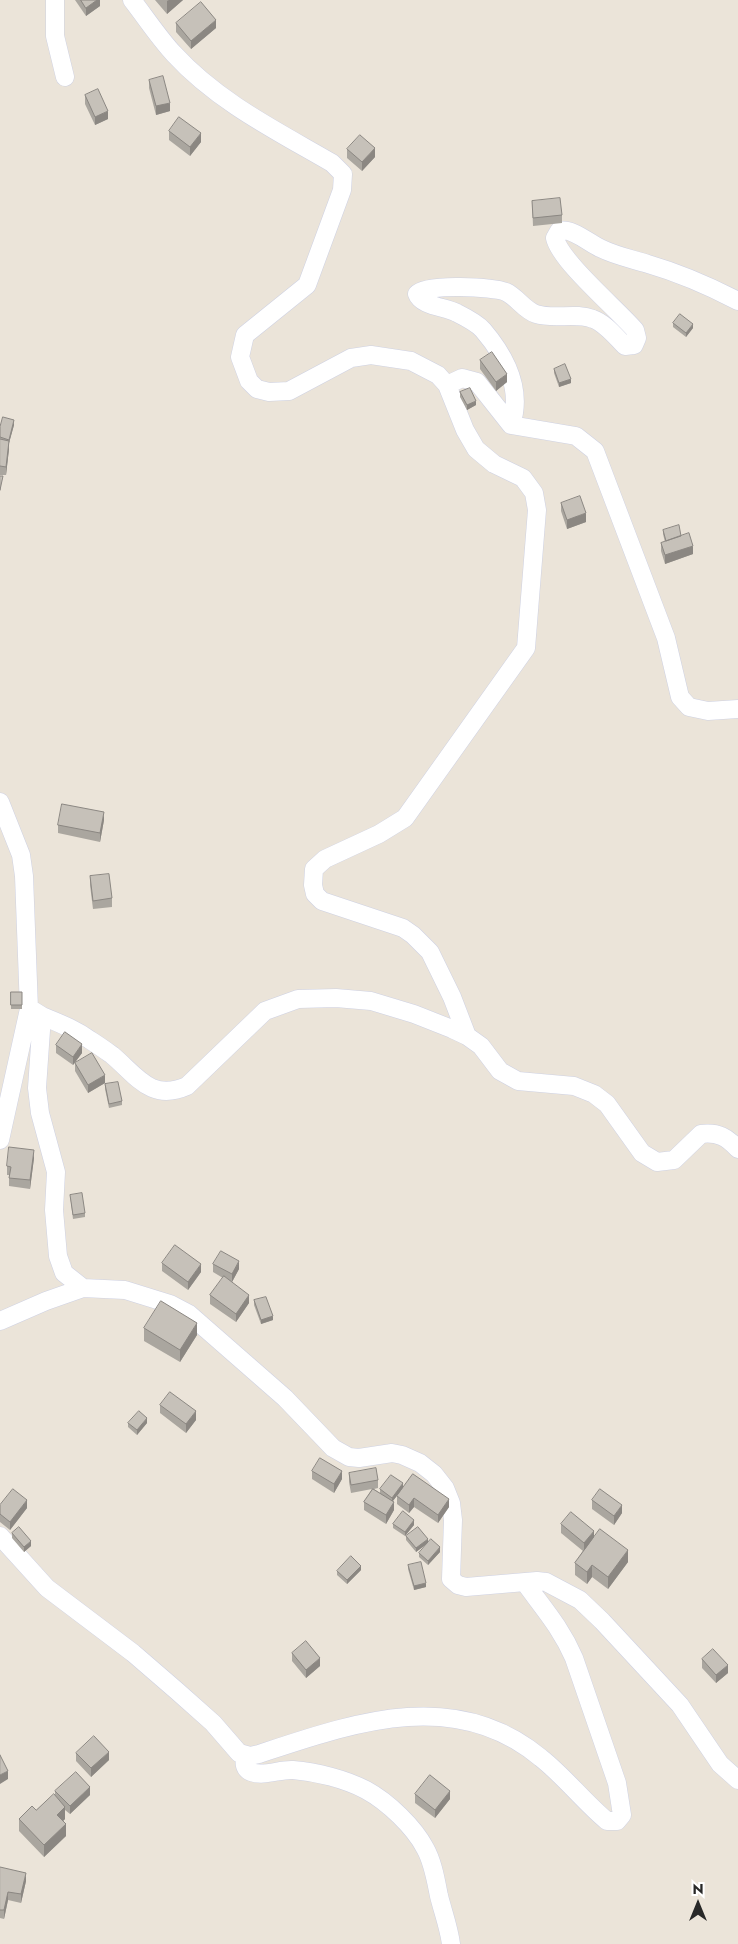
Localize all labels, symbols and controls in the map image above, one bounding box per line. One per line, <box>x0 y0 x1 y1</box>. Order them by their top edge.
north arrow <box>673 1879 723 1929</box>
text: N <box>692 1879 704 1899</box>

